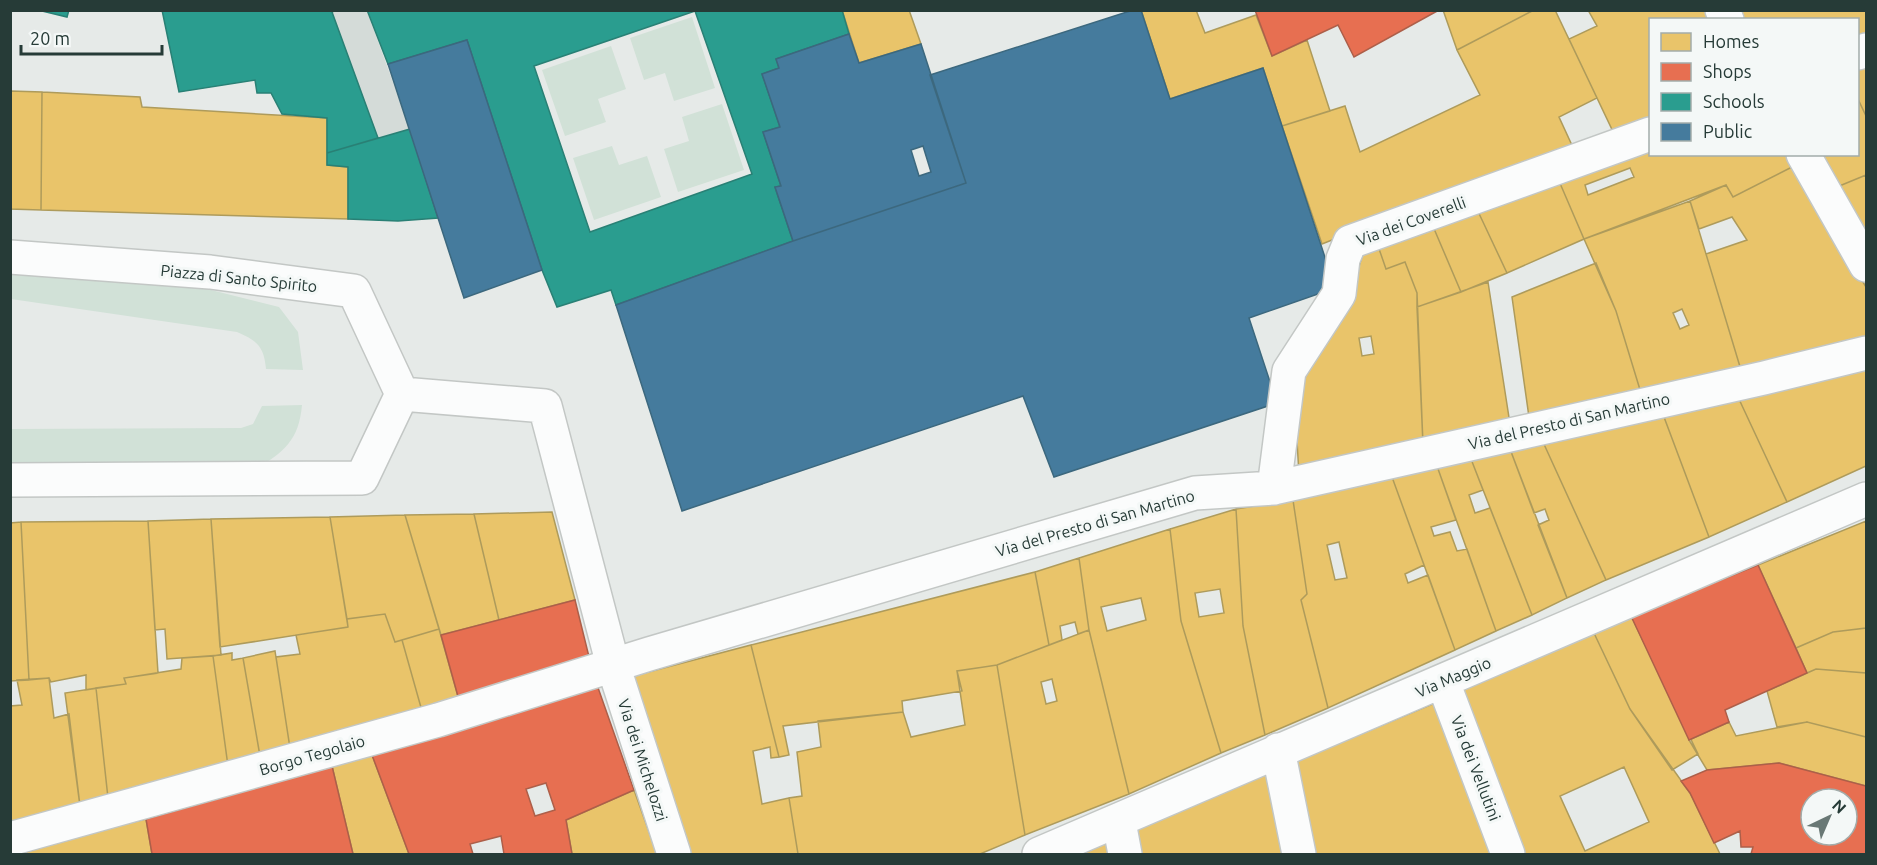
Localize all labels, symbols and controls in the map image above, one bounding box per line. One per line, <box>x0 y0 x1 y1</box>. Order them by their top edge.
scale bar <box>21 18 162 56</box>
legend <box>1649 18 1859 156</box>
text: 20 m <box>30 28 70 48</box>
text: Homes <box>1703 31 1760 51</box>
text: Shops <box>1703 61 1752 81</box>
text: Schools <box>1703 91 1765 111</box>
text: Public <box>1703 121 1752 141</box>
street label: Via dei Coverelli <box>1354 193 1468 249</box>
street label: Piazza di Santo Spirito <box>160 261 318 295</box>
street label: Via del Presto di San Martino <box>1466 389 1672 453</box>
street label: Via del Presto di San Martino <box>993 486 1197 560</box>
street label: Via Maggio <box>1413 653 1493 701</box>
street label: Via dei Michelozzi <box>615 697 671 823</box>
street label: Via dei Vellutini <box>1448 713 1504 823</box>
street label: Borgo Tegolaio <box>257 731 367 779</box>
north arrow <box>1799 787 1859 847</box>
text: N <box>1829 796 1850 817</box>

